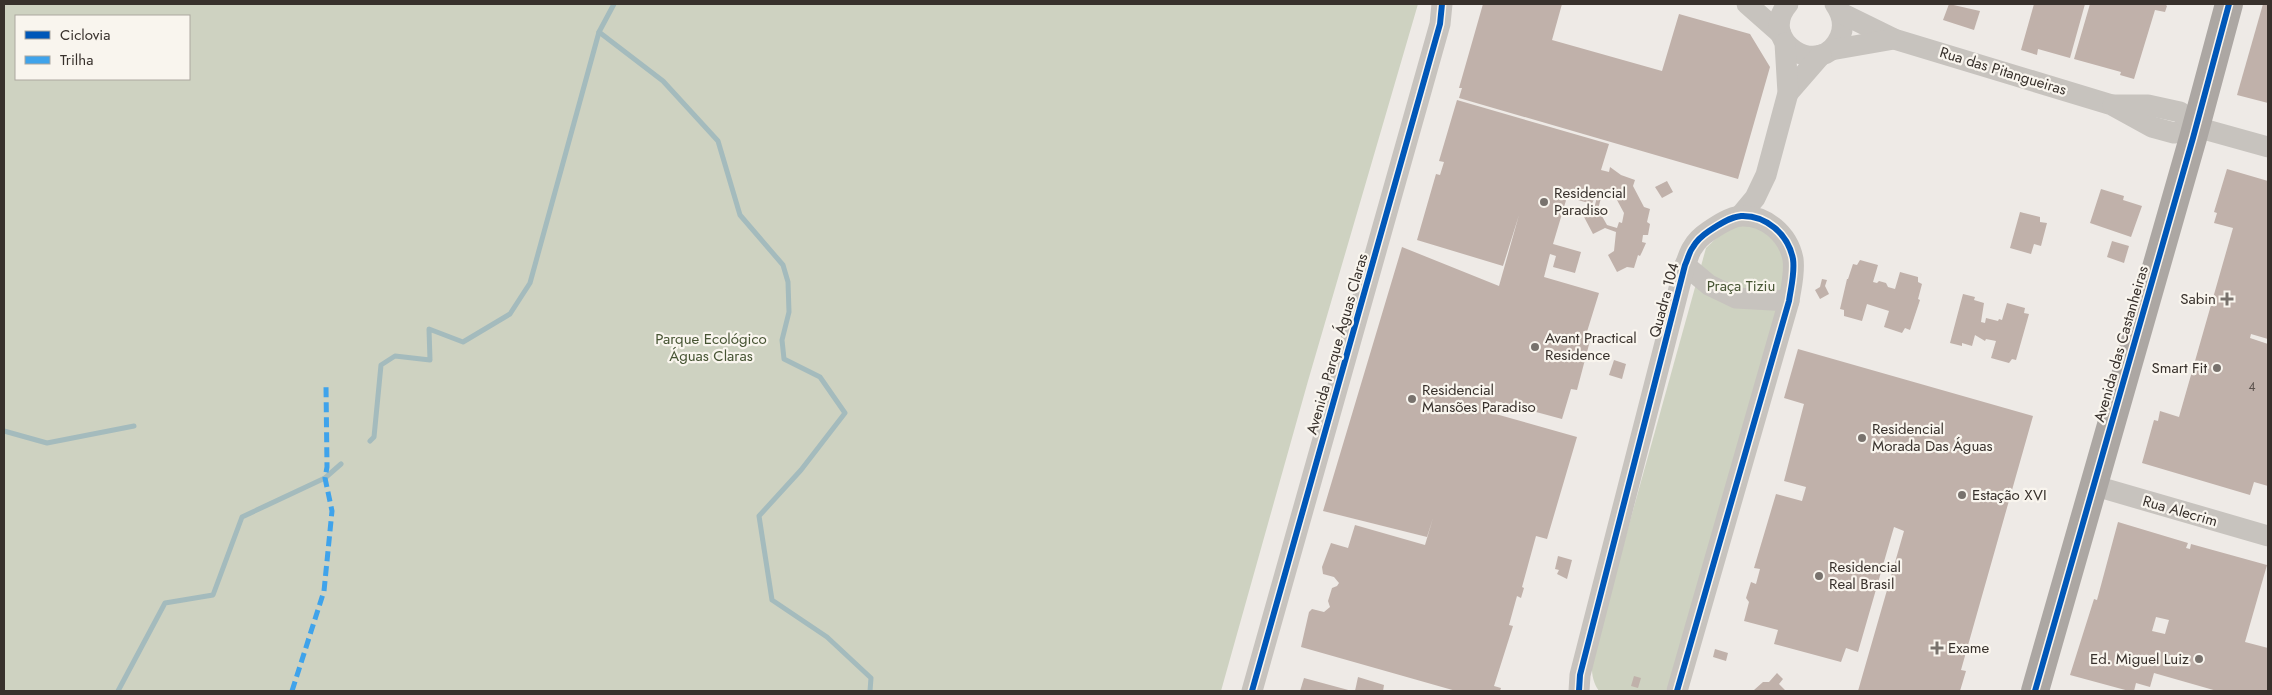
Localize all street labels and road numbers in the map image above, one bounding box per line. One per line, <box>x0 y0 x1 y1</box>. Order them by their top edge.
street label: Rua das Pitangueiras <box>1937 41 2069 101</box>
street label: Avenida Parque Águas Claras <box>1301 251 1373 437</box>
street label: Quadra 104 <box>1643 260 1685 340</box>
street label: Avenida das Castanheiras <box>2088 263 2154 425</box>
street label: Rua Alecrim <box>2140 490 2220 532</box>

